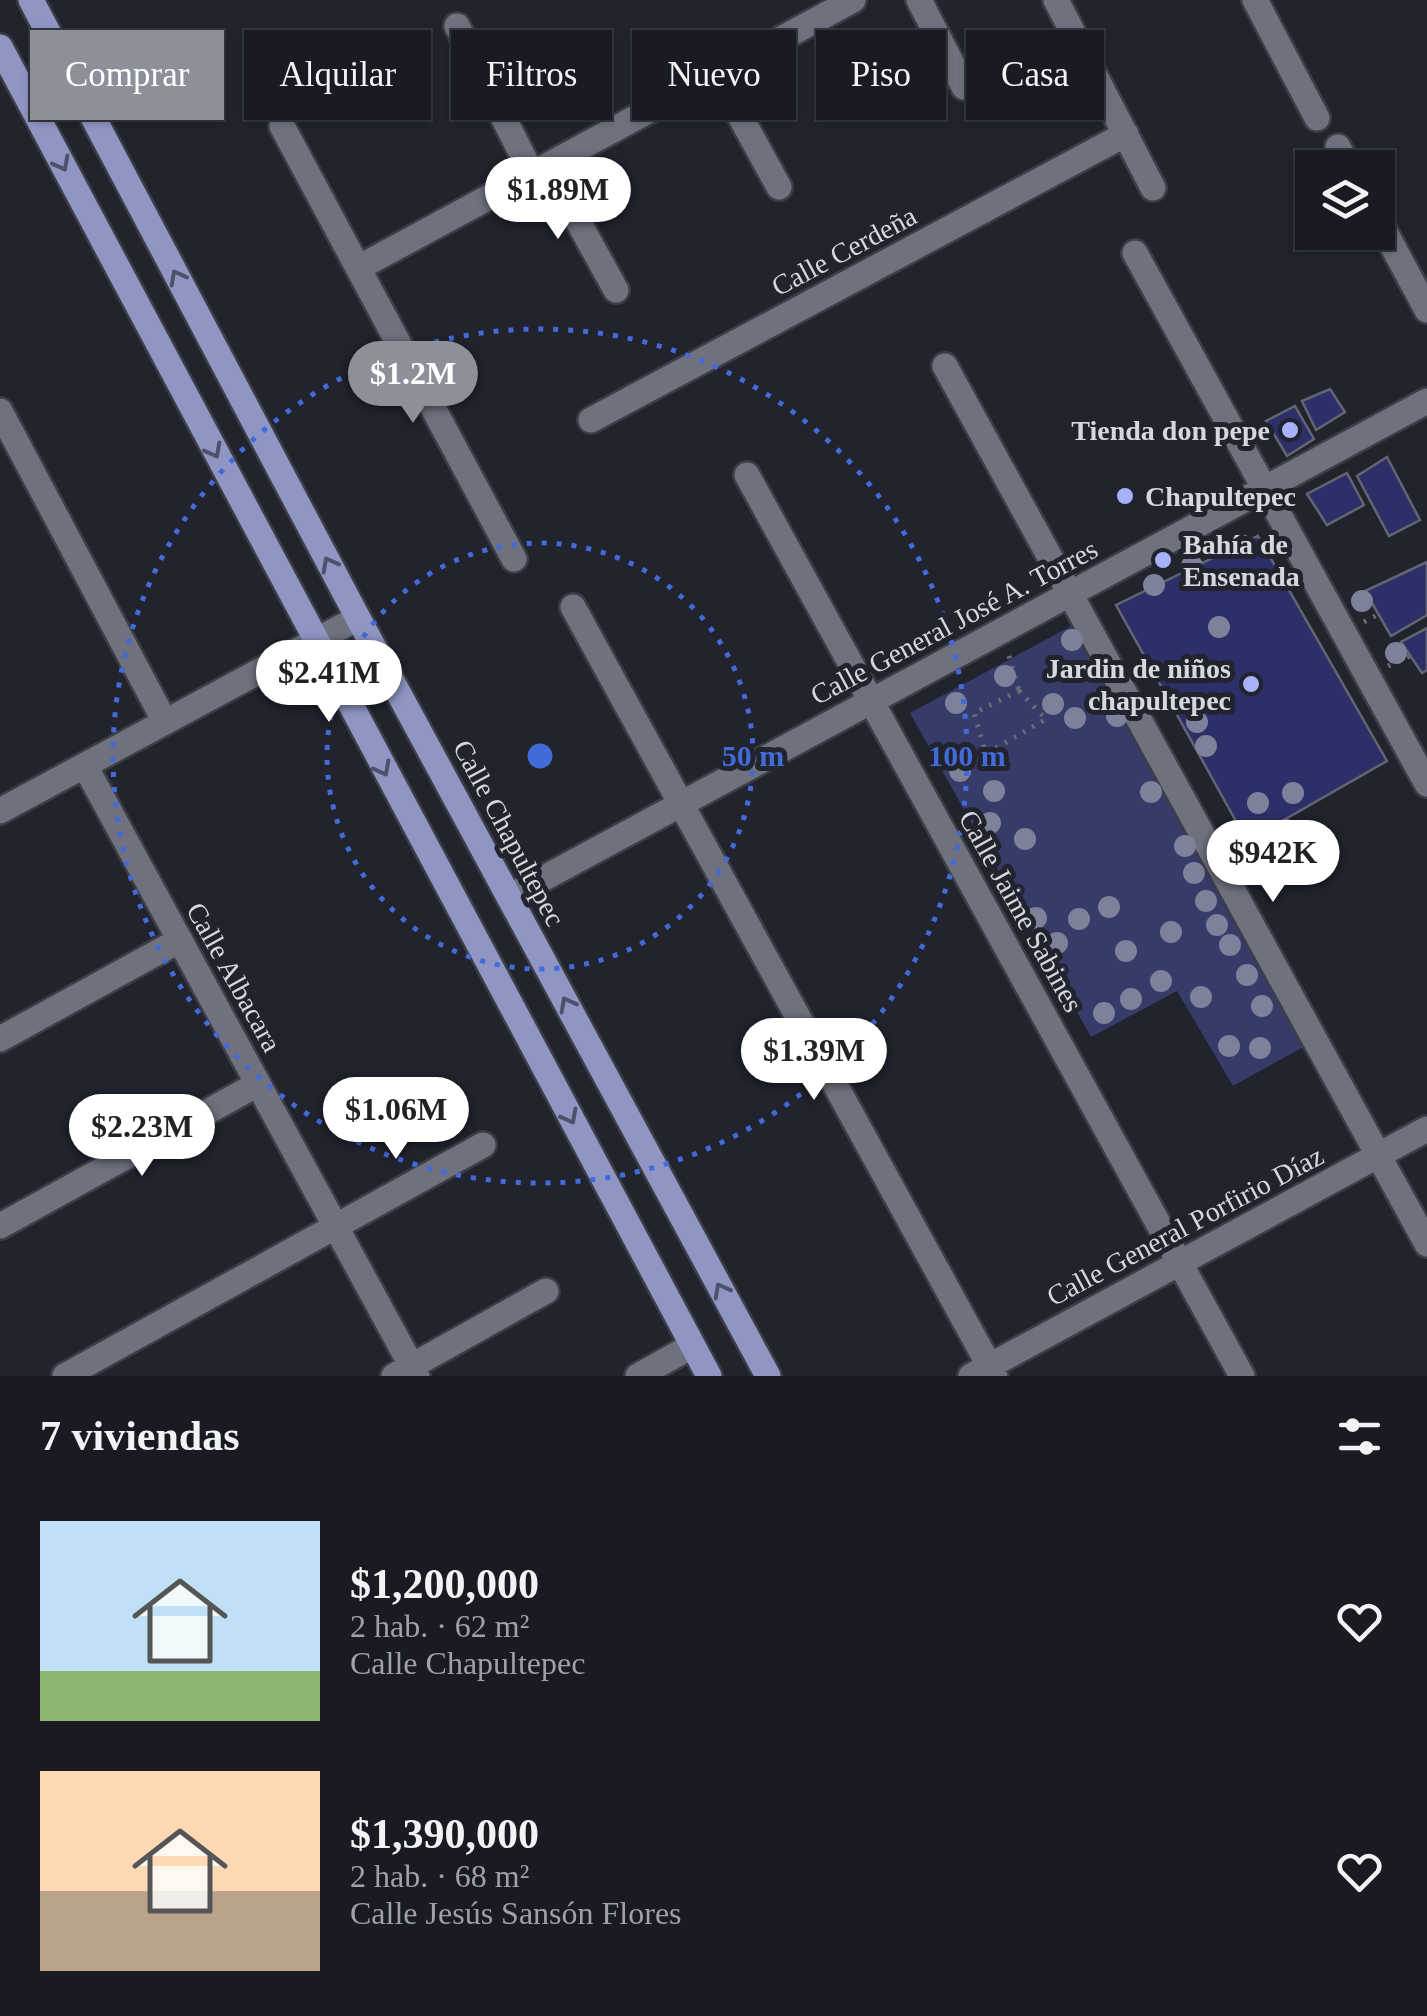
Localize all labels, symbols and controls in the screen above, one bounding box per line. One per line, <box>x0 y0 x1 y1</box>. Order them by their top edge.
chip: Comprar <box>30 30 224 120</box>
chip: Alquilar <box>244 30 431 120</box>
chip: Filtros <box>451 30 612 120</box>
chip: Nuevo <box>632 30 796 120</box>
chip: Piso <box>816 30 946 120</box>
chip: Casa <box>966 30 1104 120</box>
map controls <box>1295 150 1395 250</box>
button: layers <box>1295 150 1395 250</box>
one-way arrow <box>50 153 69 172</box>
pin: $1.89M <box>477 157 639 242</box>
text: $1.89M <box>507 171 609 207</box>
street label: Calle Cerdeña <box>766 200 922 302</box>
one-way arrow <box>170 269 190 287</box>
pin: $1.2M <box>343 341 483 426</box>
text: $1.2M <box>370 355 456 391</box>
place label: Tienda don pepe <box>1071 415 1270 446</box>
marker: Tienda don pepe <box>1279 419 1301 441</box>
one-way arrow <box>202 441 222 459</box>
place label: Chapultepec <box>1145 481 1296 512</box>
marker: Chapultepec <box>1114 485 1136 507</box>
place label: Bahía de Ensenada <box>1183 529 1300 592</box>
street label: Calle General José A. Torres <box>805 533 1103 711</box>
marker: Bahía de Ensenada <box>1152 549 1174 571</box>
one-way arrow <box>322 557 342 575</box>
pin: $2.41M <box>248 640 410 725</box>
place label: Jardin de niños chapultepec <box>1046 653 1231 716</box>
text: $2.41M <box>278 654 380 690</box>
marker: Jardin de niños chapultepec <box>1240 673 1262 695</box>
street label: Calle Chapultepec <box>447 735 571 931</box>
centre of rings <box>522 738 558 774</box>
text: 50 m <box>722 739 784 772</box>
text: 100 m <box>928 739 1006 772</box>
one-way arrow <box>371 758 391 776</box>
street label: Calle Jaime Sabines <box>953 805 1089 1017</box>
pin: $942K <box>1203 820 1343 905</box>
text: $942K <box>1229 834 1317 870</box>
street label: Calle Albacara <box>180 897 288 1057</box>
one-way arrow <box>560 996 579 1015</box>
pin: $1.39M <box>733 1018 895 1103</box>
text: $1.39M <box>763 1032 865 1068</box>
pin: $1.06M <box>315 1077 477 1162</box>
text: $1.06M <box>345 1091 447 1127</box>
pin: $2.23M <box>61 1094 223 1179</box>
one-way arrow <box>557 1107 577 1125</box>
text: $2.23M <box>91 1108 193 1144</box>
street label: Calle General Porfirio Díaz <box>1041 1140 1329 1312</box>
one-way arrow <box>714 1283 733 1301</box>
icon: filters <box>1332 1409 1387 1464</box>
text: 7 viviendas <box>40 1413 240 1459</box>
icon: home <box>120 1561 240 1681</box>
text: $1,200,000 <box>350 1561 539 1607</box>
icon: heart <box>1332 1594 1387 1649</box>
text: 2 hab. · 62 m² <box>350 1608 529 1644</box>
text: Calle Chapultepec <box>350 1645 585 1681</box>
icon: home <box>120 1811 240 1931</box>
text: $1,390,000 <box>350 1811 539 1857</box>
icon: heart <box>1332 1844 1387 1899</box>
text: 2 hab. · 68 m² <box>350 1858 529 1894</box>
text: Calle Jesús Sansón Flores <box>350 1895 682 1931</box>

